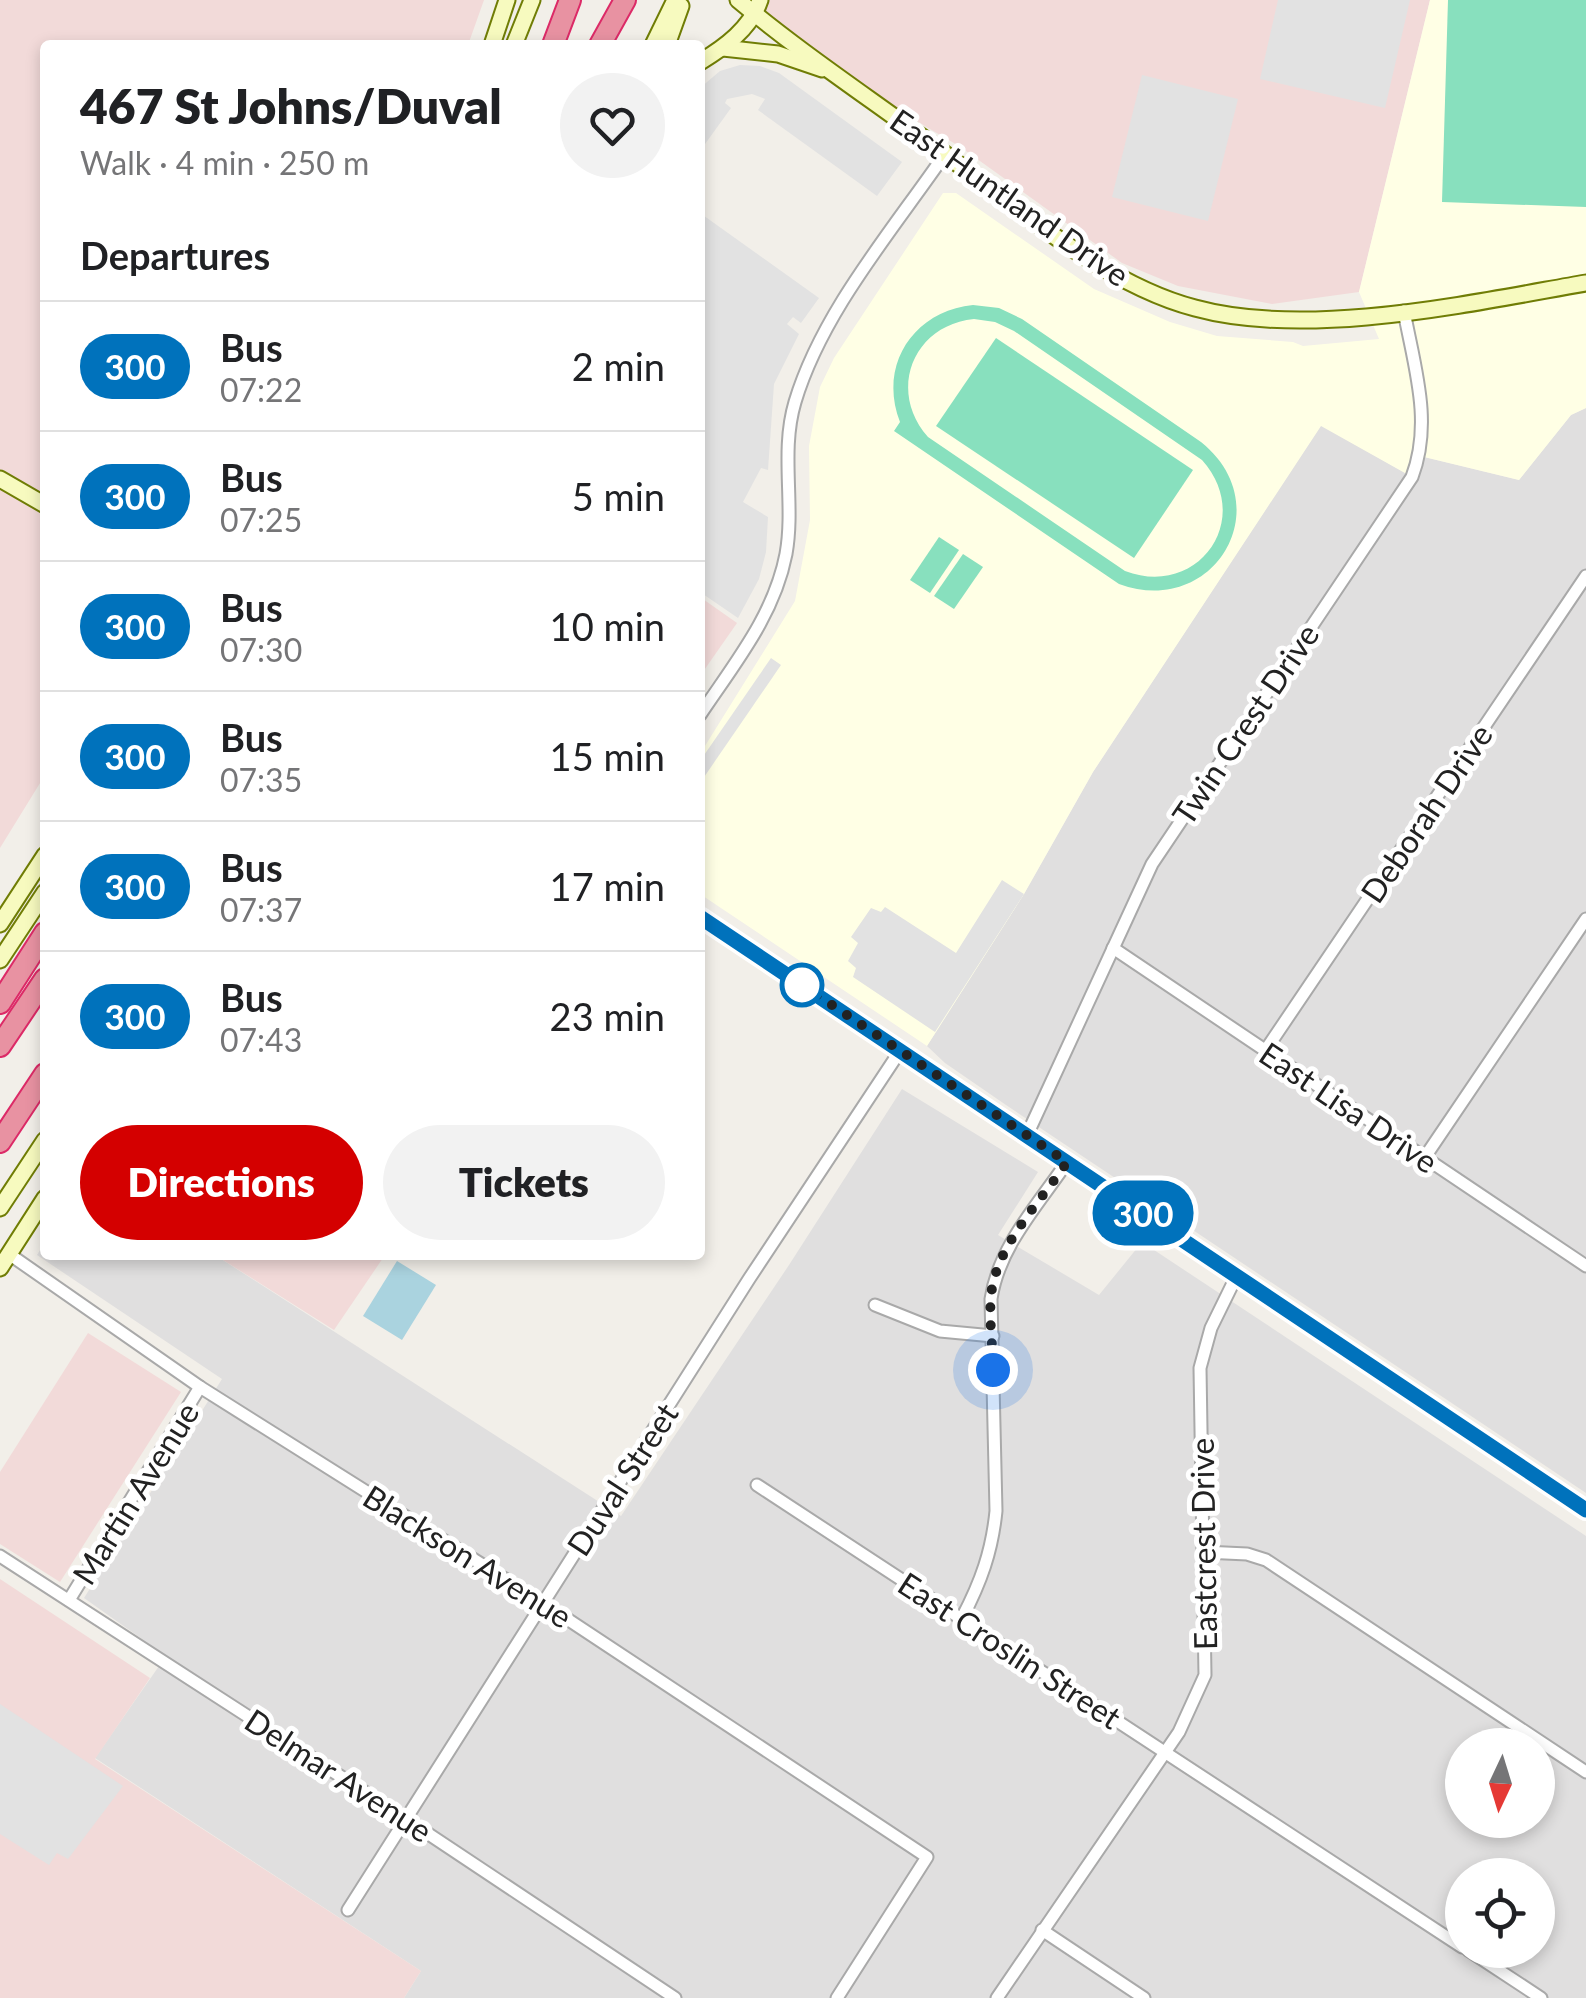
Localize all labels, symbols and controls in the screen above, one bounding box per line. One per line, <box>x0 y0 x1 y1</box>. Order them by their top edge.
button: heart <box>560 73 665 178</box>
text: 467 St Johns/Duval <box>80 77 502 134</box>
street label: East Huntland Drive <box>883 100 1137 294</box>
text: Walk · 4 min · 250 m <box>80 143 369 182</box>
text: Departures <box>80 232 270 278</box>
text: Bus <box>220 324 283 370</box>
text: 2 min <box>572 343 665 389</box>
text: 300 <box>105 345 165 387</box>
text: 07:22 <box>220 370 302 409</box>
text: Bus <box>220 454 283 500</box>
text: 5 min <box>572 473 665 519</box>
text: 300 <box>105 475 165 517</box>
text: 07:25 <box>220 500 302 539</box>
text: Bus <box>220 584 283 630</box>
text: 10 min <box>550 603 665 649</box>
text: 300 <box>105 605 165 647</box>
street label: Twin Crest Drive <box>1163 616 1327 832</box>
text: 07:30 <box>220 630 302 669</box>
text: Bus <box>220 714 283 760</box>
street label: Deborah Drive <box>1352 716 1500 910</box>
text: 15 min <box>550 733 665 779</box>
text: 300 <box>105 735 165 777</box>
text: 07:35 <box>220 760 302 799</box>
text: Bus <box>220 844 283 890</box>
text: 17 min <box>550 863 665 909</box>
text: 300 <box>105 865 165 907</box>
text: 07:37 <box>220 890 302 929</box>
unlabelled marker <box>781 964 823 1006</box>
text: Bus <box>220 974 283 1020</box>
text: 23 min <box>550 993 665 1039</box>
text: 300 <box>105 995 165 1037</box>
text: 07:43 <box>220 1020 302 1059</box>
street label: East Lisa Drive <box>1253 1033 1445 1181</box>
button: Directions <box>80 1125 363 1240</box>
button: Tickets <box>383 1125 665 1240</box>
line badge: 300 <box>1086 1180 1200 1246</box>
text: 300 <box>1113 1192 1173 1234</box>
your location <box>968 1345 1018 1395</box>
street label: Martin Avenue <box>64 1395 206 1591</box>
street label: Duval Street <box>558 1395 686 1563</box>
street label: Eastcrest Drive <box>1182 1437 1224 1651</box>
street label: Blackson Avenue <box>357 1476 579 1636</box>
street label: East Croslin Street <box>891 1564 1129 1737</box>
street label: Delmar Avenue <box>238 1700 440 1850</box>
north arrow <box>1445 1728 1555 1838</box>
map controls <box>1445 1728 1555 1968</box>
button: locate <box>1445 1858 1555 1968</box>

